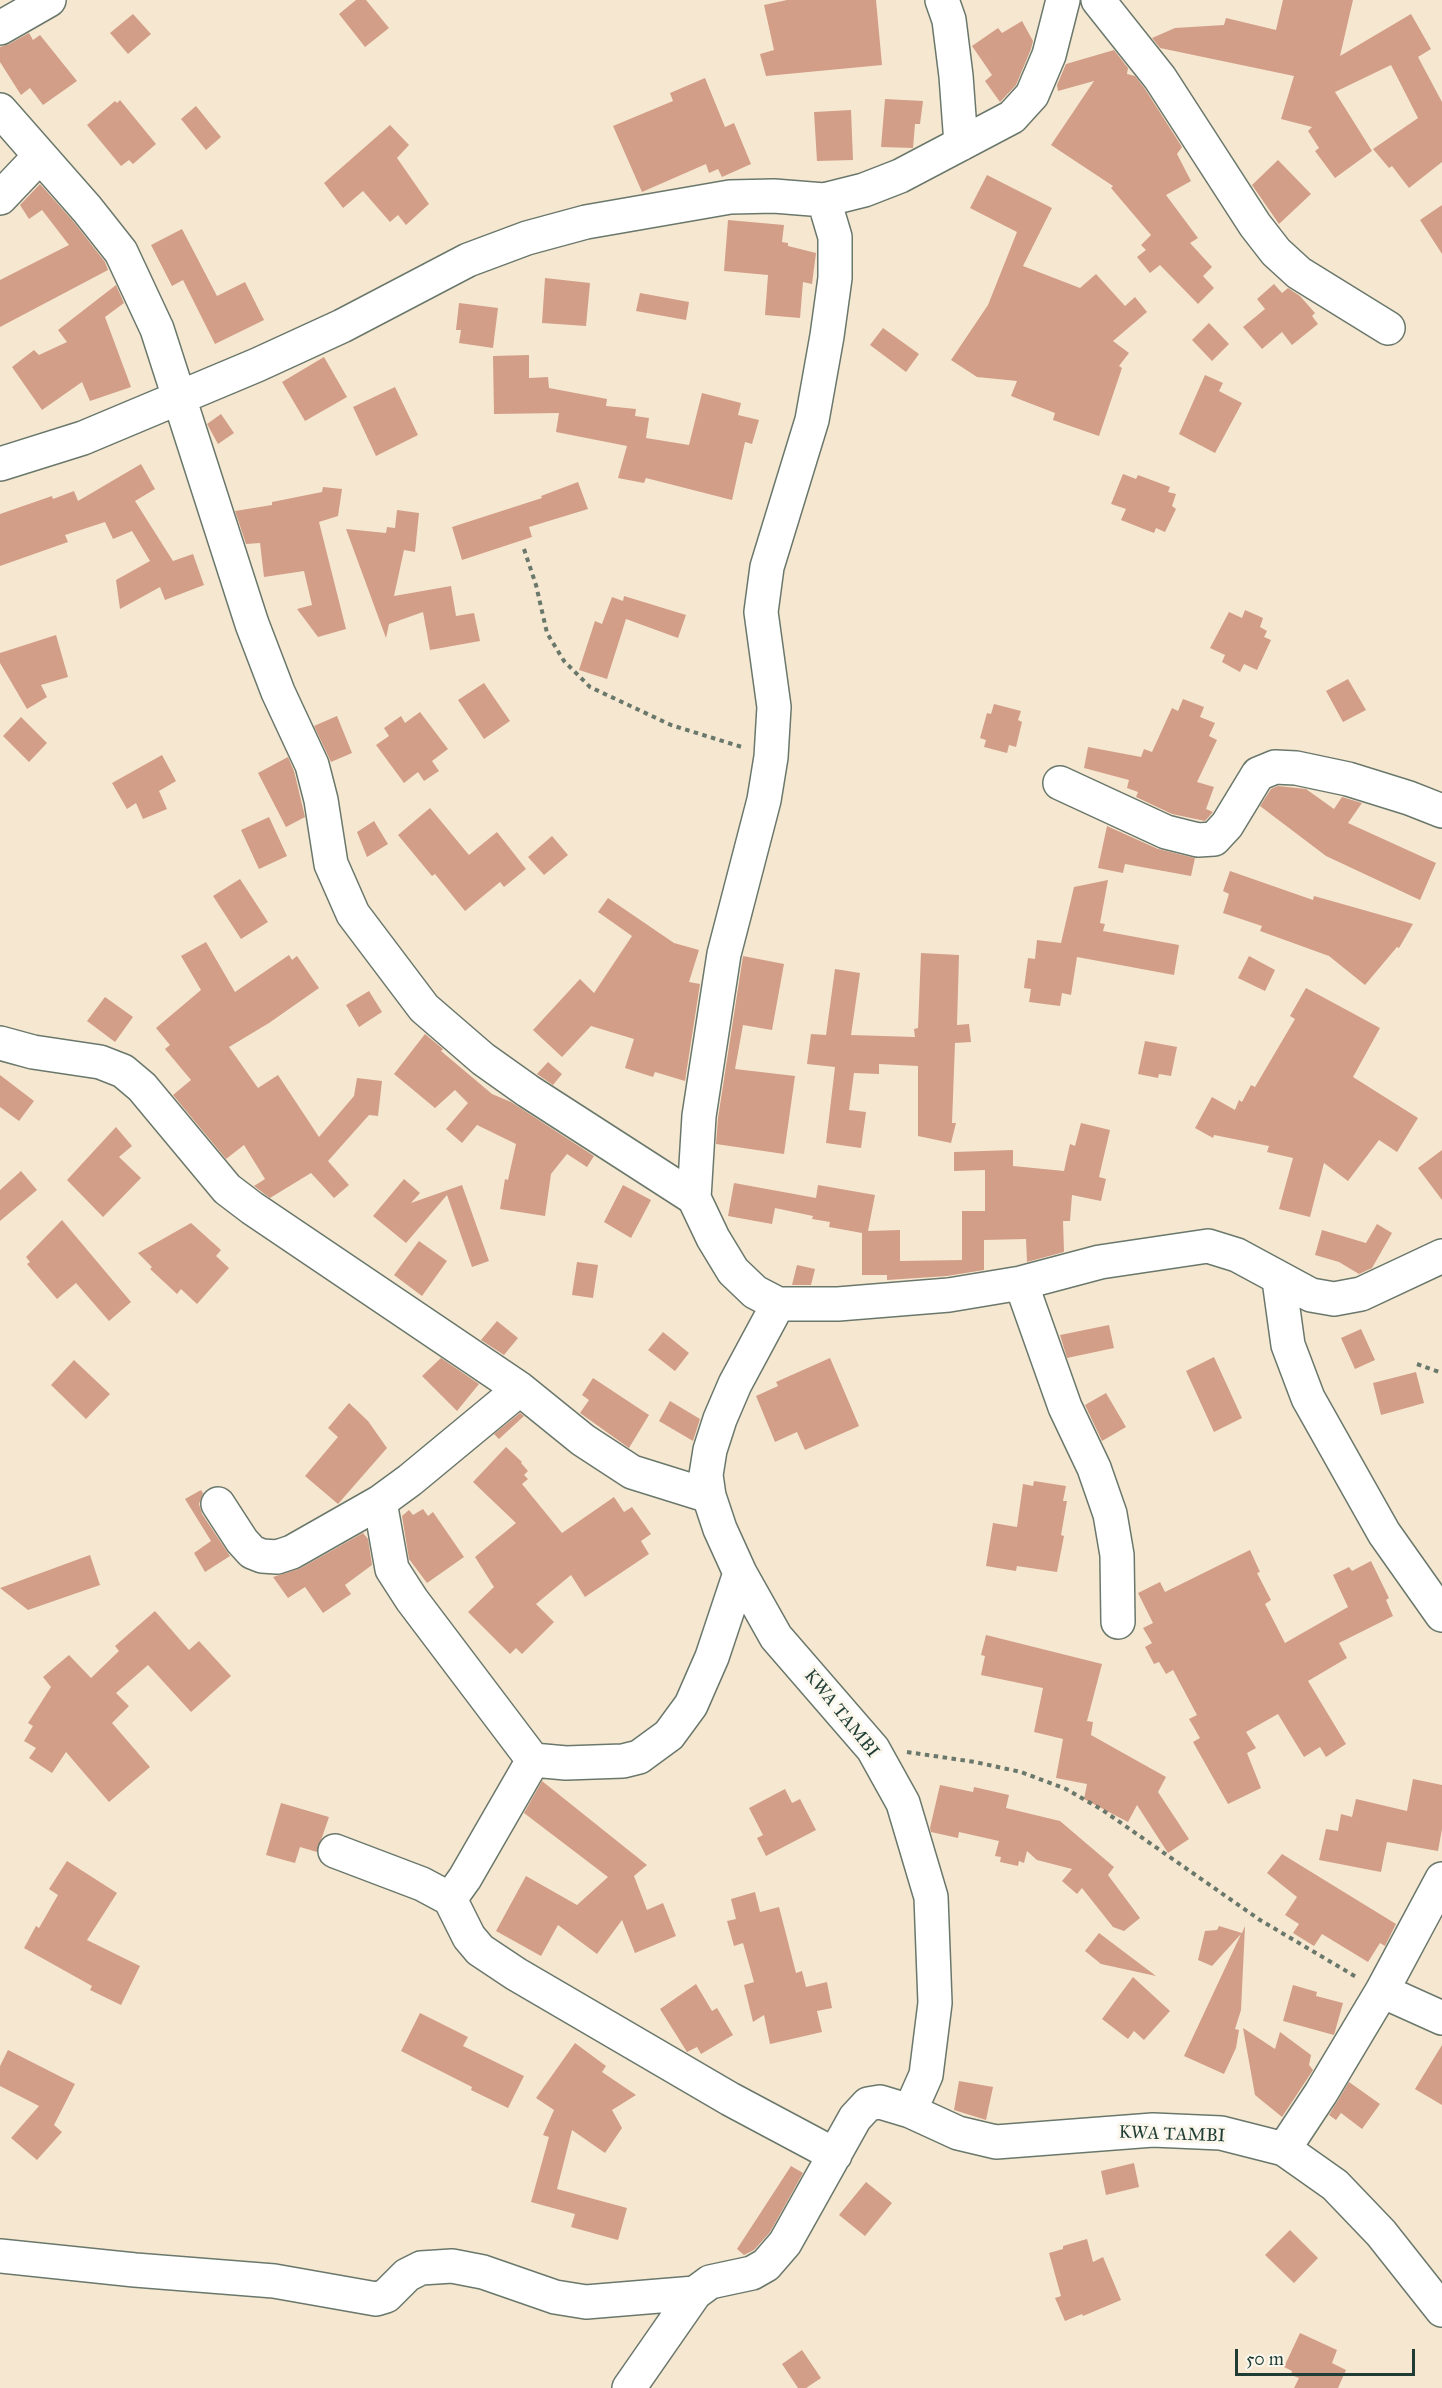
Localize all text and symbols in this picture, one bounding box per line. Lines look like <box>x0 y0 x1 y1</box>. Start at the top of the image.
street label: KWA TAMBI <box>799 1666 883 1762</box>
street label: KWA TAMBI <box>1118 2122 1226 2148</box>
scale bar <box>1238 2337 1418 2375</box>
text: 50 m <box>1246 2348 1284 2370</box>

